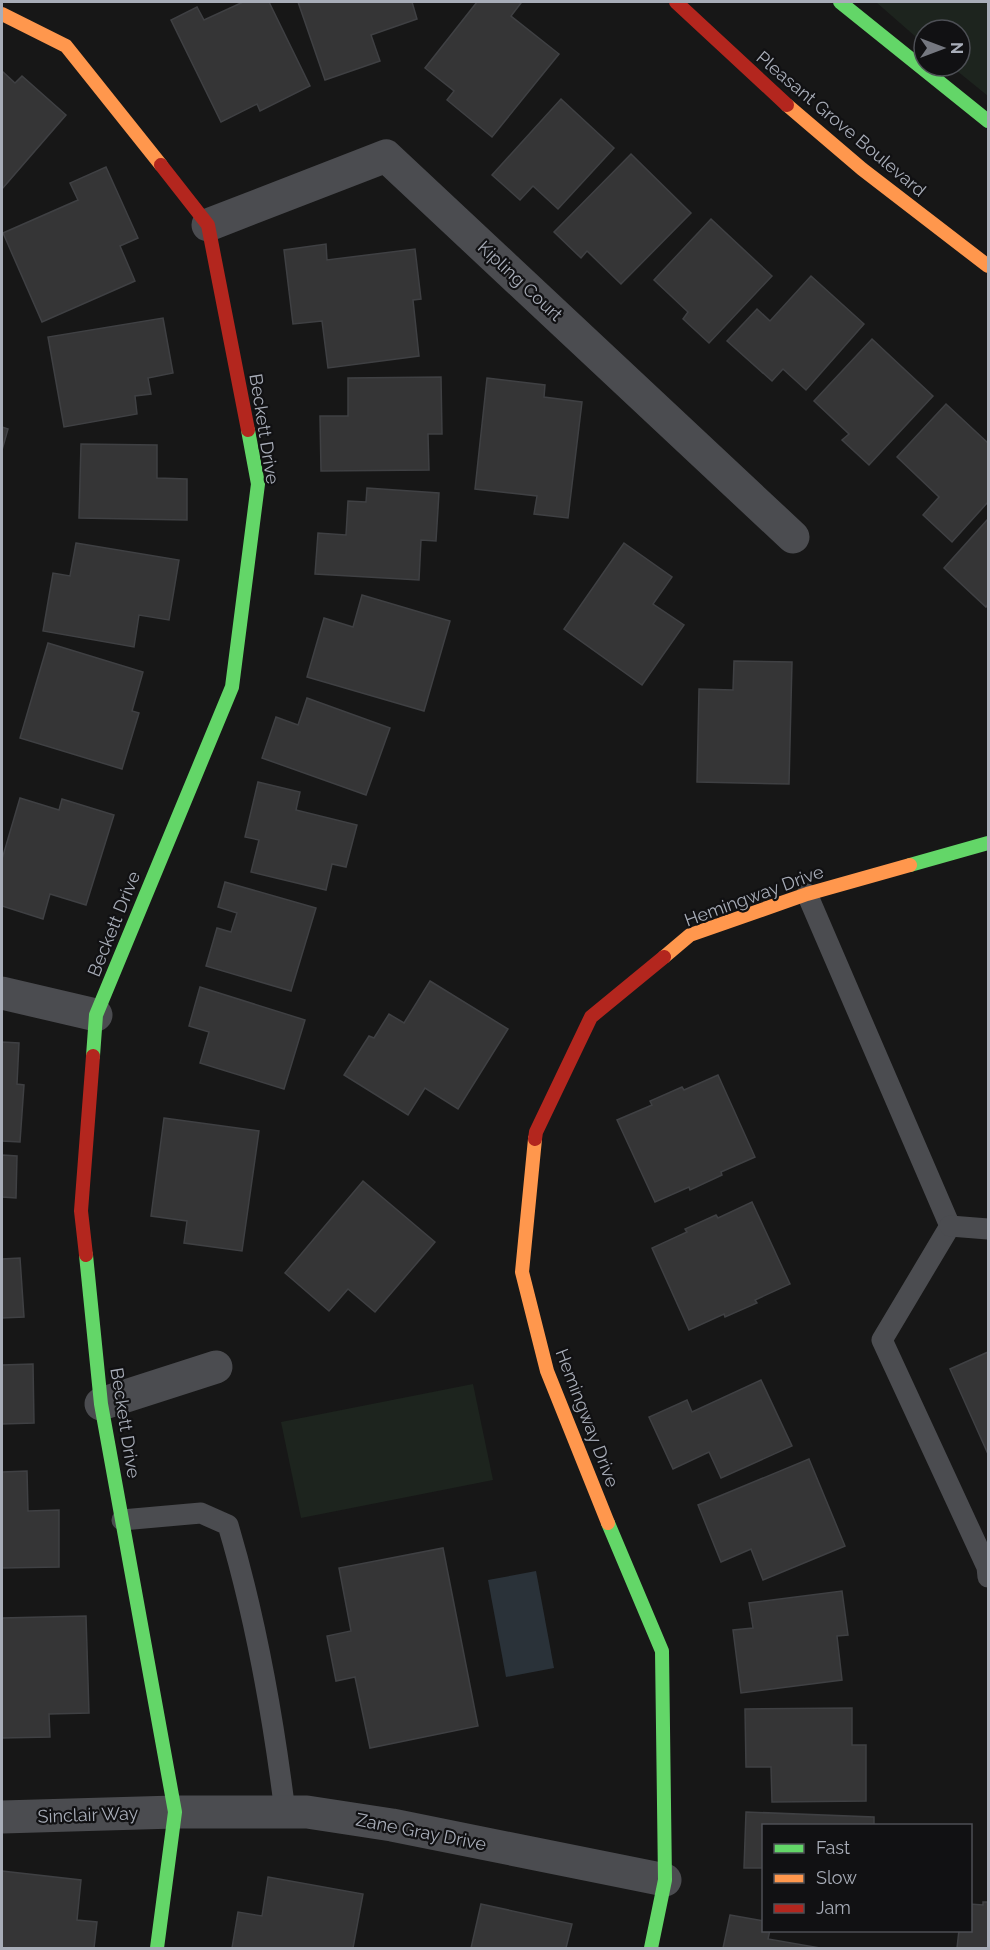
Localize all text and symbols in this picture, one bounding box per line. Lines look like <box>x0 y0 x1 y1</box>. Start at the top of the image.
north arrow <box>912 18 972 78</box>
text: N <box>947 42 966 54</box>
street label: Pleasant Grove Boulevard <box>752 47 930 201</box>
street label: Kipling Court <box>474 236 567 325</box>
street label: Beckett Drive <box>245 372 284 486</box>
street label: Hemingway Drive <box>681 860 827 930</box>
street label: Beckett Drive <box>83 868 144 979</box>
street label: Hemingway Drive <box>551 1346 624 1490</box>
street label: Beckett Drive <box>106 1366 145 1480</box>
street label: Sinclair Way <box>37 1802 139 1827</box>
street label: Zane Gray Drive <box>354 1809 488 1855</box>
legend <box>762 1824 972 1932</box>
text: Fast <box>816 1837 850 1858</box>
text: Slow <box>816 1867 857 1888</box>
text: Jam <box>816 1897 851 1918</box>

